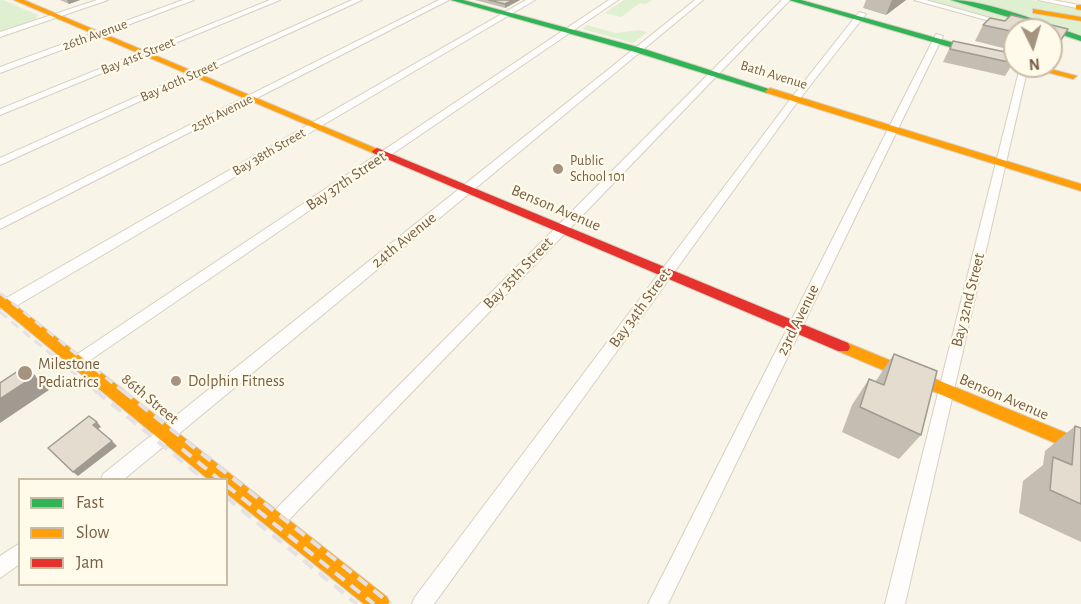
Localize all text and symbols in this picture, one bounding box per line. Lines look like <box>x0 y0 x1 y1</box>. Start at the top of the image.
street label: 26th Avenue <box>60 16 130 54</box>
north arrow <box>1003 18 1063 78</box>
street label: Bay 41st Street <box>98 33 178 79</box>
text: N <box>1028 55 1041 72</box>
street label: Bay 40th Street <box>138 56 220 106</box>
street label: Bath Avenue <box>739 57 809 93</box>
street label: 25th Avenue <box>188 90 256 136</box>
street label: Bay 38th Street <box>230 124 308 180</box>
street label: Bay 37th Street <box>302 147 390 215</box>
place label: Public School 101 <box>570 153 626 186</box>
marker: Public School 101 <box>551 162 565 176</box>
street label: Benson Avenue <box>508 181 604 235</box>
street label: 24th Avenue <box>368 208 440 272</box>
street label: Bay 35th Street <box>479 233 557 313</box>
street label: Bay 32nd Street <box>947 251 989 349</box>
street label: Bay 34th Street <box>605 265 675 351</box>
street label: 23rd Avenue <box>773 281 823 359</box>
place label: Milestone Pediatrics <box>38 354 100 392</box>
marker: Milestone Pediatrics <box>16 364 34 382</box>
street label: 86th Street <box>117 370 183 428</box>
street label: Benson Avenue <box>956 370 1052 424</box>
place label: Dolphin Fitness <box>188 371 285 391</box>
marker: Dolphin Fitness <box>169 374 183 388</box>
legend <box>18 478 228 586</box>
text: Fast <box>76 494 104 512</box>
text: Slow <box>76 524 109 542</box>
text: Jam <box>76 554 104 572</box>

